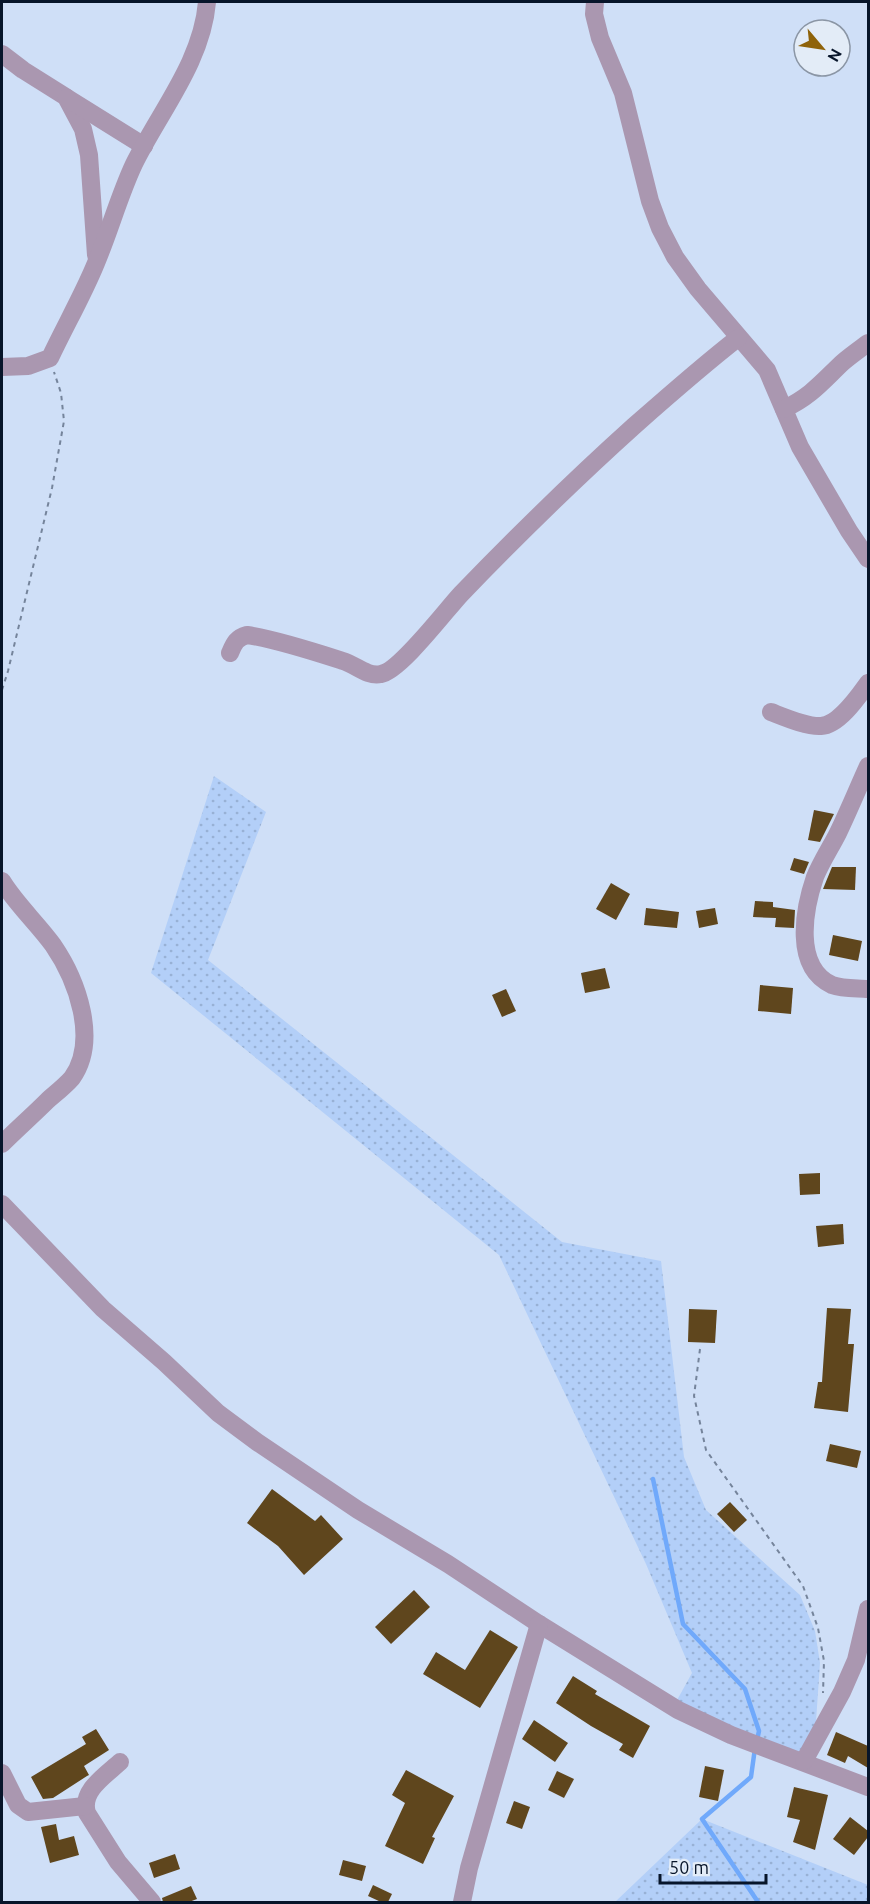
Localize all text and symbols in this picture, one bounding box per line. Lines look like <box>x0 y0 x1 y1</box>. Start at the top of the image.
north arrow <box>792 18 852 78</box>
text: N <box>824 46 846 65</box>
scale bar <box>660 1847 766 1885</box>
text: 50 m <box>669 1857 709 1877</box>

